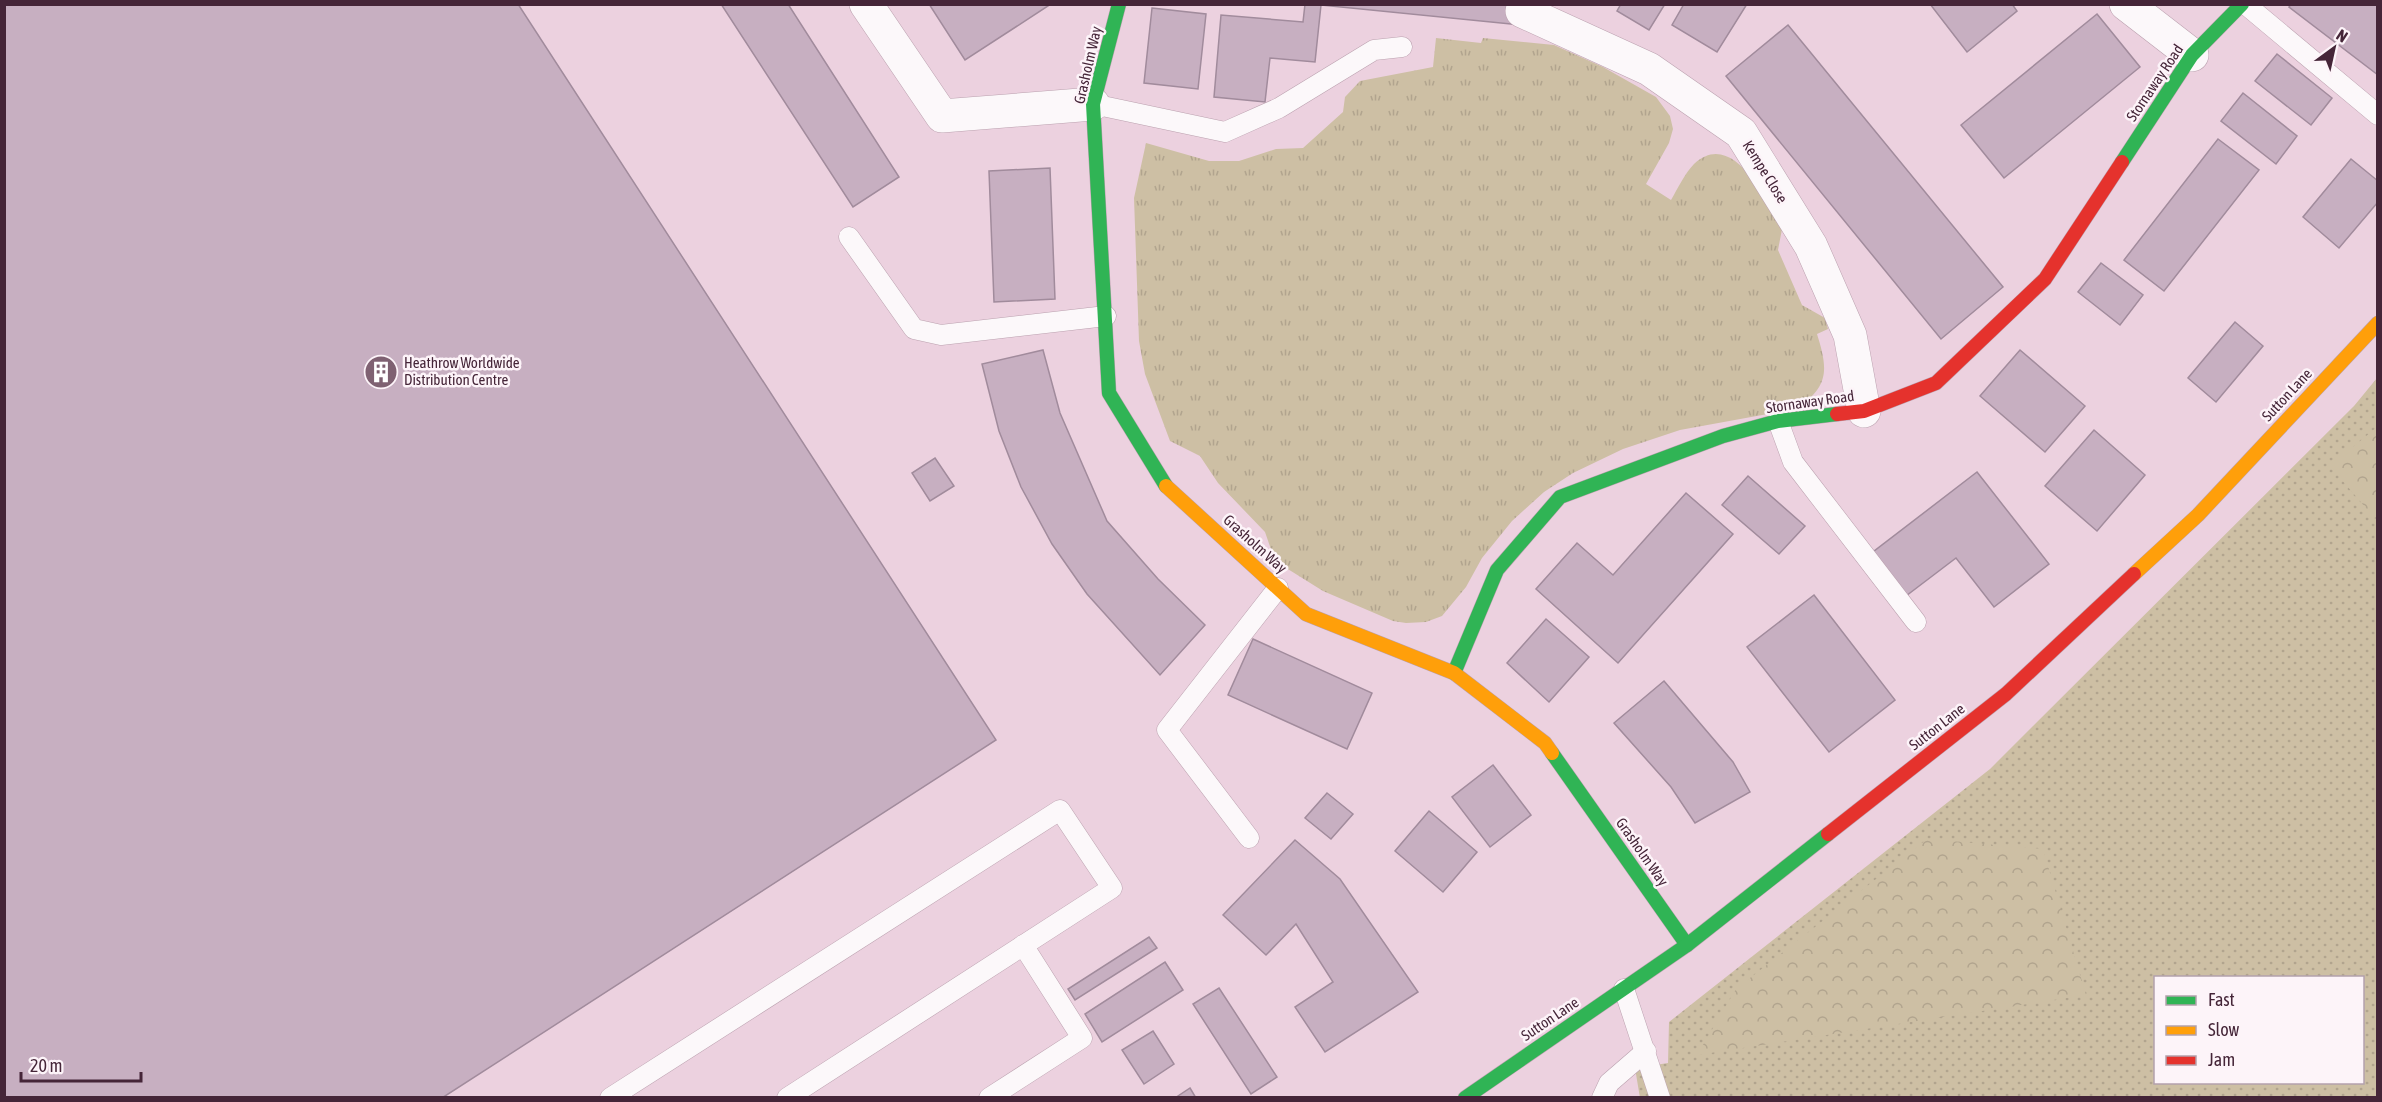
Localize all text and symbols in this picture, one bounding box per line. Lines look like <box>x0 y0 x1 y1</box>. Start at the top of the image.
north arrow <box>2304 18 2364 78</box>
street label: Grasholm Way <box>1070 24 1105 105</box>
text: N <box>2333 25 2351 46</box>
street label: Stornaway Road <box>2123 41 2186 124</box>
street label: Kempe Close <box>1740 137 1791 206</box>
building icon: Heathrow Worldwide Distribution Centre <box>363 354 399 390</box>
place label: Heathrow Worldwide Distribution Centre <box>404 354 520 388</box>
street label: Sutton Lane <box>2258 365 2315 424</box>
street label: Stornaway Road <box>1765 387 1855 416</box>
street label: Grasholm Way <box>1220 511 1290 576</box>
street label: Sutton Lane <box>1906 700 1968 753</box>
street label: Grasholm Way <box>1613 814 1672 889</box>
legend <box>2154 976 2364 1084</box>
text: Fast <box>2208 989 2235 1010</box>
street label: Sutton Lane <box>1518 993 1582 1044</box>
text: Slow <box>2208 1019 2239 1040</box>
scale bar <box>21 1045 141 1083</box>
text: Jam <box>2208 1049 2235 1070</box>
text: 20 m <box>30 1055 62 1076</box>

